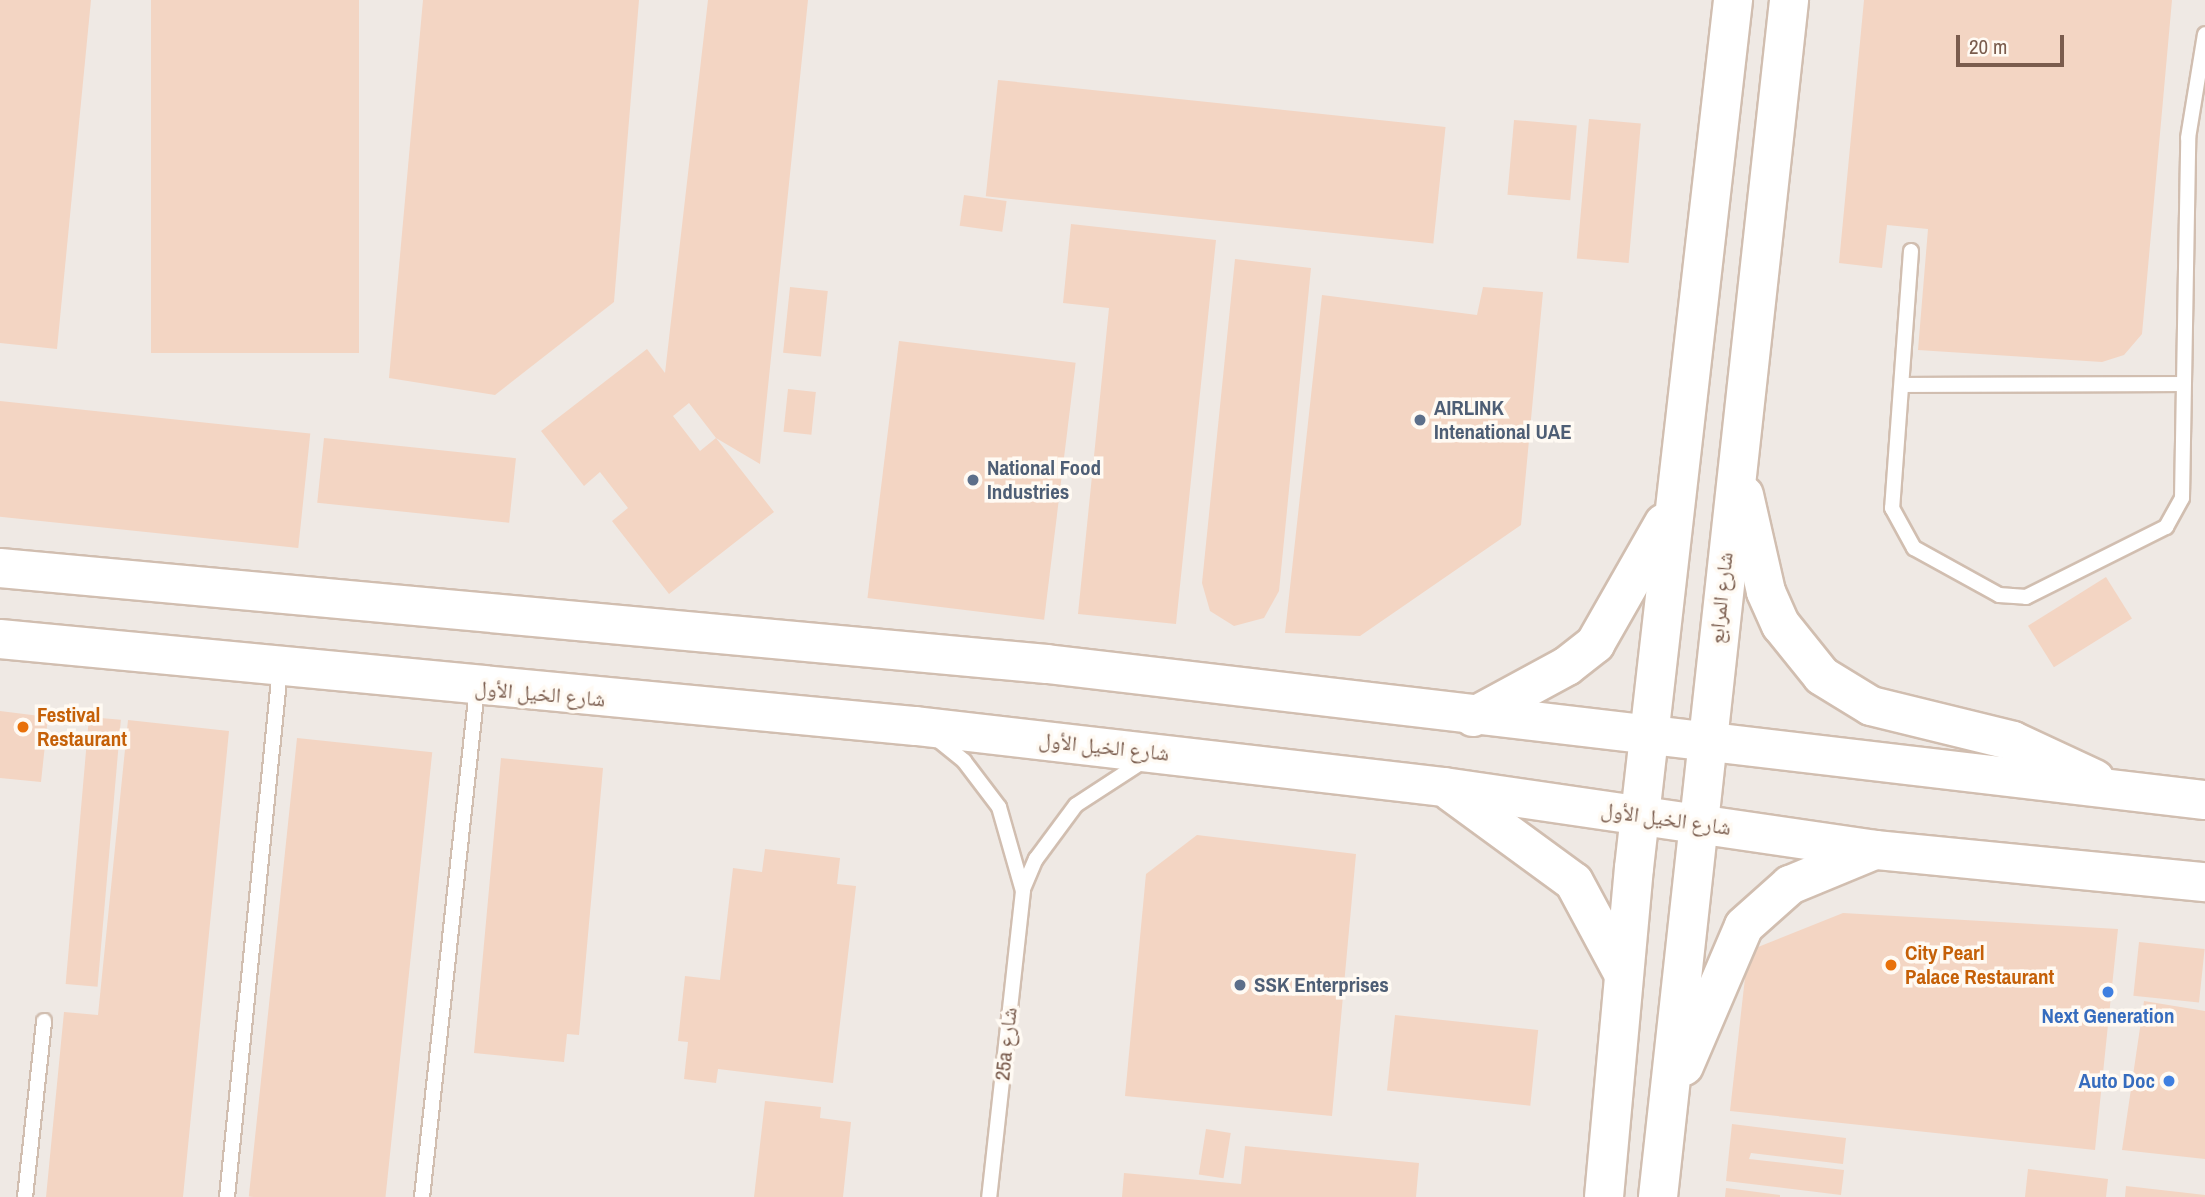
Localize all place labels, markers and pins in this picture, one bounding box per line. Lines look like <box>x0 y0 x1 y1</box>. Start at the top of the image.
place label: AIRLINK Intenational UAE <box>1434 395 1572 445</box>
marker: AIRLINK Intenational UAE <box>1412 412 1428 428</box>
place label: National Food Industries <box>987 455 1101 505</box>
marker: National Food Industries <box>965 472 981 488</box>
place label: Festival Restaurant <box>37 702 127 752</box>
marker: Festival Restaurant <box>15 719 31 735</box>
place label: City Pearl Palace Restaurant <box>1905 940 2054 990</box>
marker: City Pearl Palace Restaurant <box>1883 957 1899 973</box>
place label: SSK Enterprises <box>1254 972 1389 998</box>
marker: SSK Enterprises <box>1232 977 1248 993</box>
marker: Next Generation <box>2100 984 2116 1000</box>
place label: Next Generation <box>2041 1003 2175 1029</box>
place label: Auto Doc <box>2078 1068 2155 1094</box>
marker: Auto Doc <box>2161 1073 2177 1089</box>

